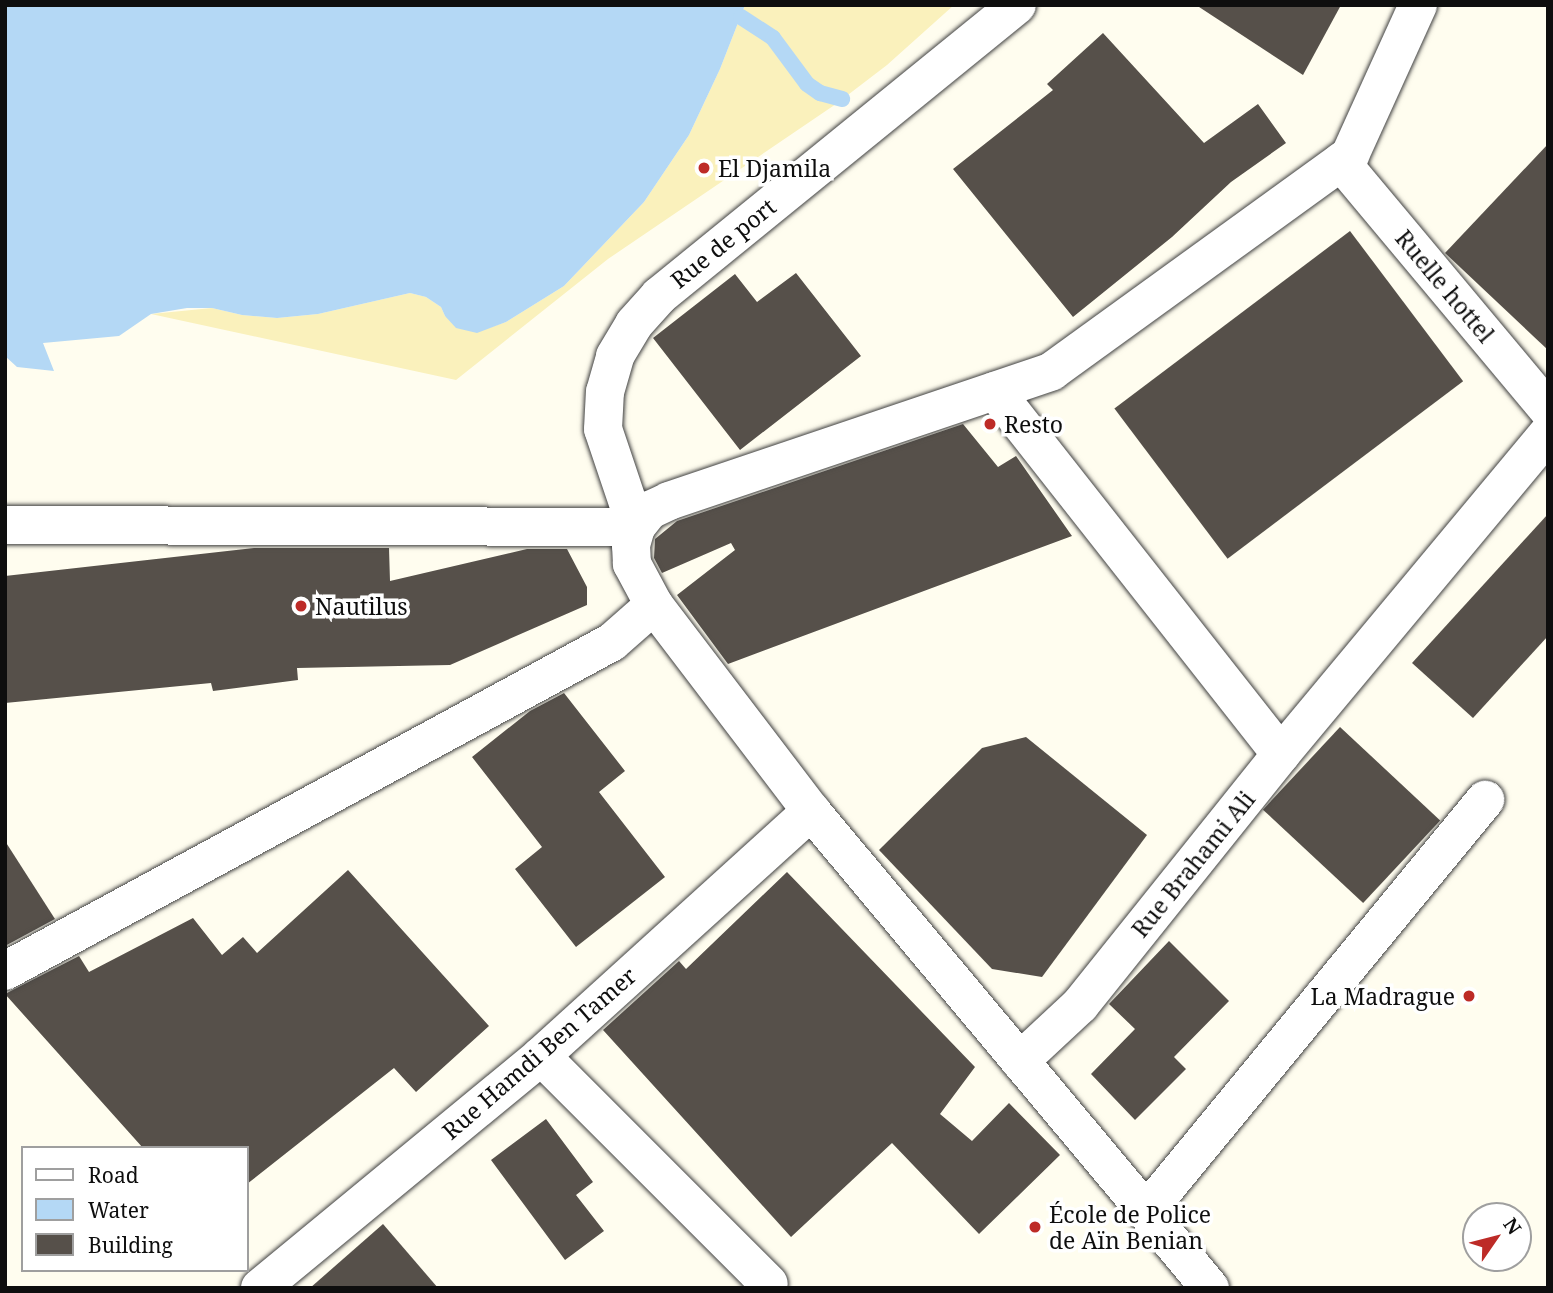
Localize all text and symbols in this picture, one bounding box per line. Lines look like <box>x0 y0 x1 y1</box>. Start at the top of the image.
place label: El Djamila <box>718 154 831 182</box>
marker: El Djamila <box>696 160 712 176</box>
street label: Rue de port <box>665 192 781 294</box>
street label: Ruelle hottel <box>1390 224 1500 348</box>
place label: Resto <box>1004 410 1063 438</box>
marker: Resto <box>982 416 998 432</box>
place label: Nautilus <box>315 592 408 620</box>
marker: Nautilus <box>293 598 309 614</box>
street label: Rue Brahami Ali <box>1126 785 1260 943</box>
street label: Rue Hamdi Ben Tamer <box>436 961 642 1145</box>
place label: La Madrague <box>1310 982 1455 1010</box>
marker: La Madrague <box>1461 988 1477 1004</box>
legend <box>21 1146 248 1272</box>
text: Road <box>88 1161 139 1189</box>
text: Water <box>88 1196 149 1224</box>
place label: École de Police de Aïn Benian <box>1049 1200 1211 1254</box>
north arrow <box>1462 1202 1532 1272</box>
text: N <box>1498 1213 1528 1240</box>
marker: École de Police de Aïn Benian <box>1027 1219 1043 1235</box>
text: Building <box>88 1231 173 1259</box>

